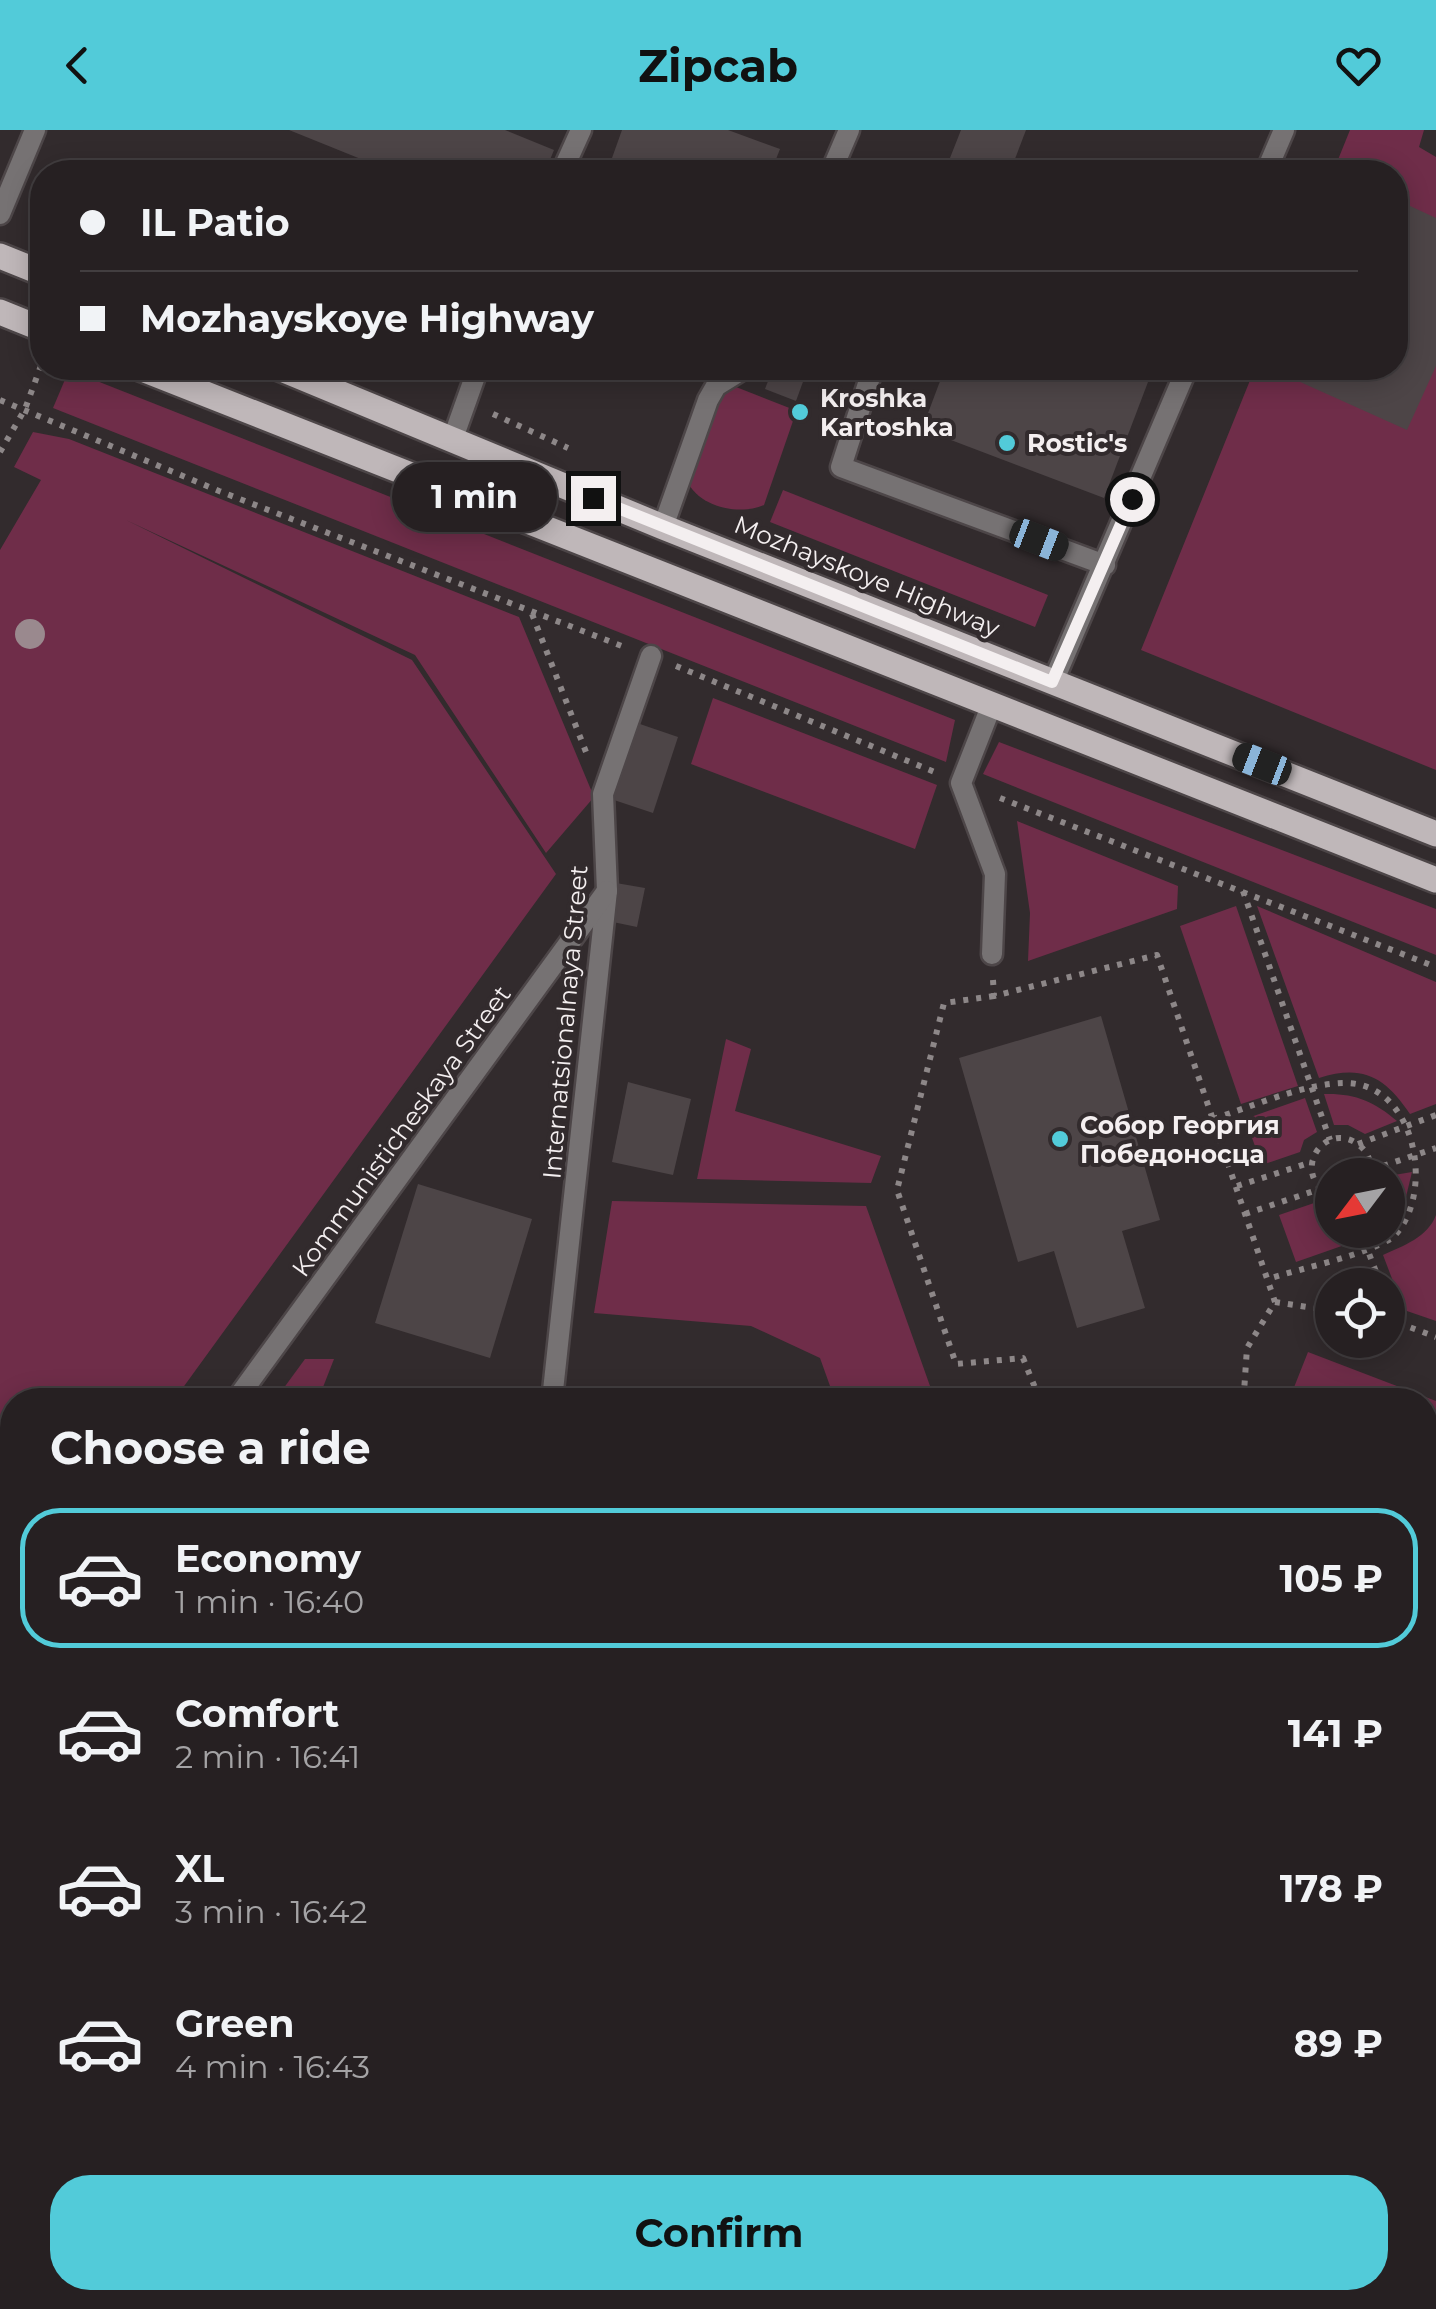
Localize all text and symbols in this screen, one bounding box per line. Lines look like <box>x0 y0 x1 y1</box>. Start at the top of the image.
icon: back <box>50 38 105 93</box>
text: Zipcab <box>638 38 798 93</box>
icon: heart <box>1331 38 1386 93</box>
text: IL Patio <box>140 199 290 246</box>
text: Mozhayskoye Highway <box>140 295 594 342</box>
place label: Kroshka Kartoshka <box>820 383 954 442</box>
marker: Kroshka Kartoshka <box>789 401 811 423</box>
place label: Rostic's <box>1027 428 1127 458</box>
marker: Rostic's <box>996 432 1018 454</box>
callout: 1 min <box>393 463 558 533</box>
route end <box>571 476 616 521</box>
text: 1 min <box>431 477 518 516</box>
route start <box>1110 477 1155 522</box>
street label: Mozhayskoye Highway <box>730 509 1004 643</box>
car <box>1006 515 1072 565</box>
car <box>1229 739 1295 789</box>
street label: Internatsionalnaya Street <box>536 864 594 1180</box>
street label: Kommunisticheskaya Street <box>285 980 517 1282</box>
place label: Собор Георгия Победоносца <box>1080 1110 1280 1169</box>
marker: Собор Георгия Победоносца <box>1049 1128 1071 1150</box>
north arrow <box>1315 1158 1405 1248</box>
map controls <box>1315 1158 1405 1358</box>
button: locate <box>1315 1268 1405 1358</box>
text: Choose a ride <box>50 1420 371 1475</box>
icon: car <box>55 1533 145 1623</box>
text: Economy <box>175 1535 361 1582</box>
text: 105 ₽ <box>1279 1555 1383 1602</box>
text: 1 min · 16:40 <box>175 1582 364 1621</box>
icon: car <box>55 1688 145 1778</box>
text: Comfort <box>175 1690 339 1737</box>
text: 141 ₽ <box>1288 1710 1383 1757</box>
text: 2 min · 16:41 <box>175 1737 360 1776</box>
icon: car <box>55 1843 145 1933</box>
text: XL <box>175 1845 224 1892</box>
text: 178 ₽ <box>1280 1865 1383 1912</box>
text: 3 min · 16:42 <box>175 1892 368 1931</box>
icon: car <box>55 1998 145 2088</box>
text: Green <box>175 2000 295 2047</box>
text: 89 ₽ <box>1293 2020 1383 2067</box>
text: 4 min · 16:43 <box>175 2047 370 2086</box>
button: Confirm <box>50 2175 1388 2290</box>

